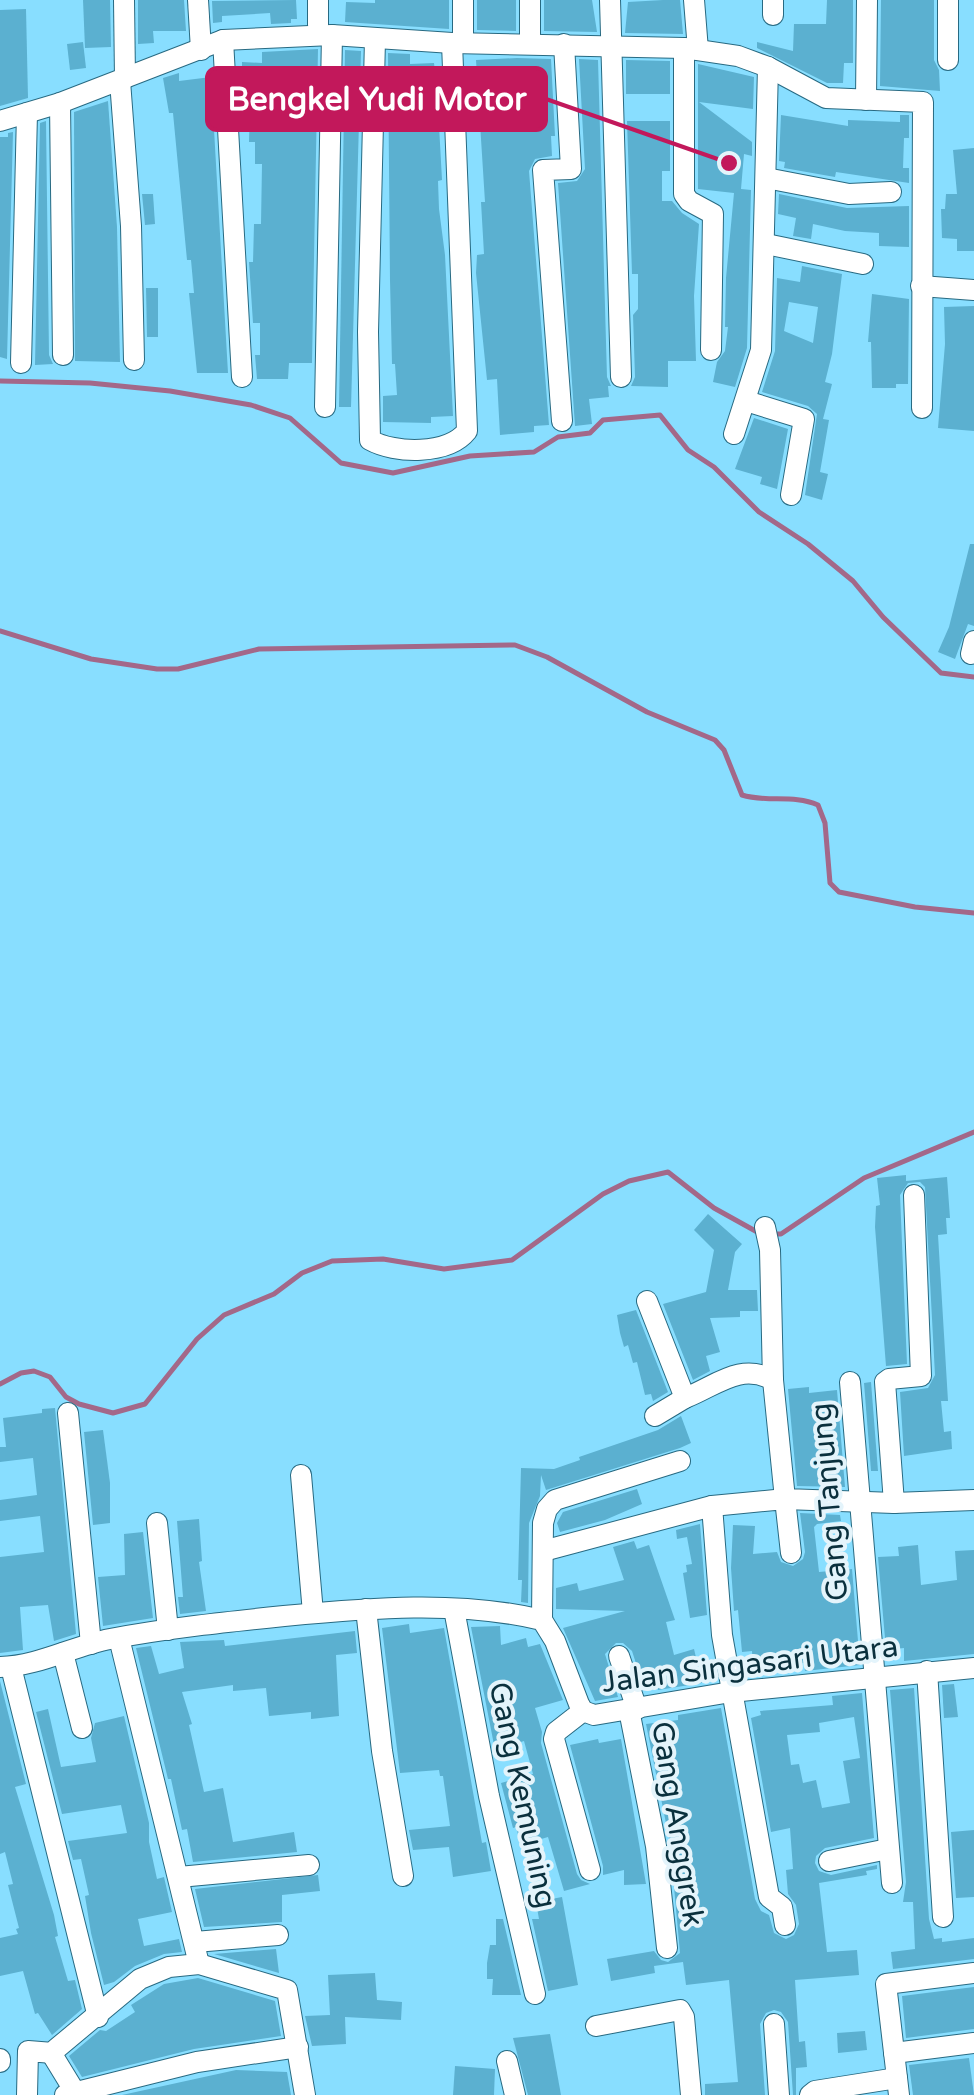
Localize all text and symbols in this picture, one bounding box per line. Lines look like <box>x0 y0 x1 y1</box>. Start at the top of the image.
callout: Bengkel Yudi Motor <box>207 68 546 130</box>
text: Bengkel Yudi Motor <box>227 81 527 119</box>
street label: Gang Tanjung <box>802 1401 857 1603</box>
street label: Jalan Singasari Utara <box>600 1628 900 1701</box>
street label: Gang Kemuning <box>480 1679 565 1912</box>
street label: Gang Anggrek <box>643 1719 712 1929</box>

